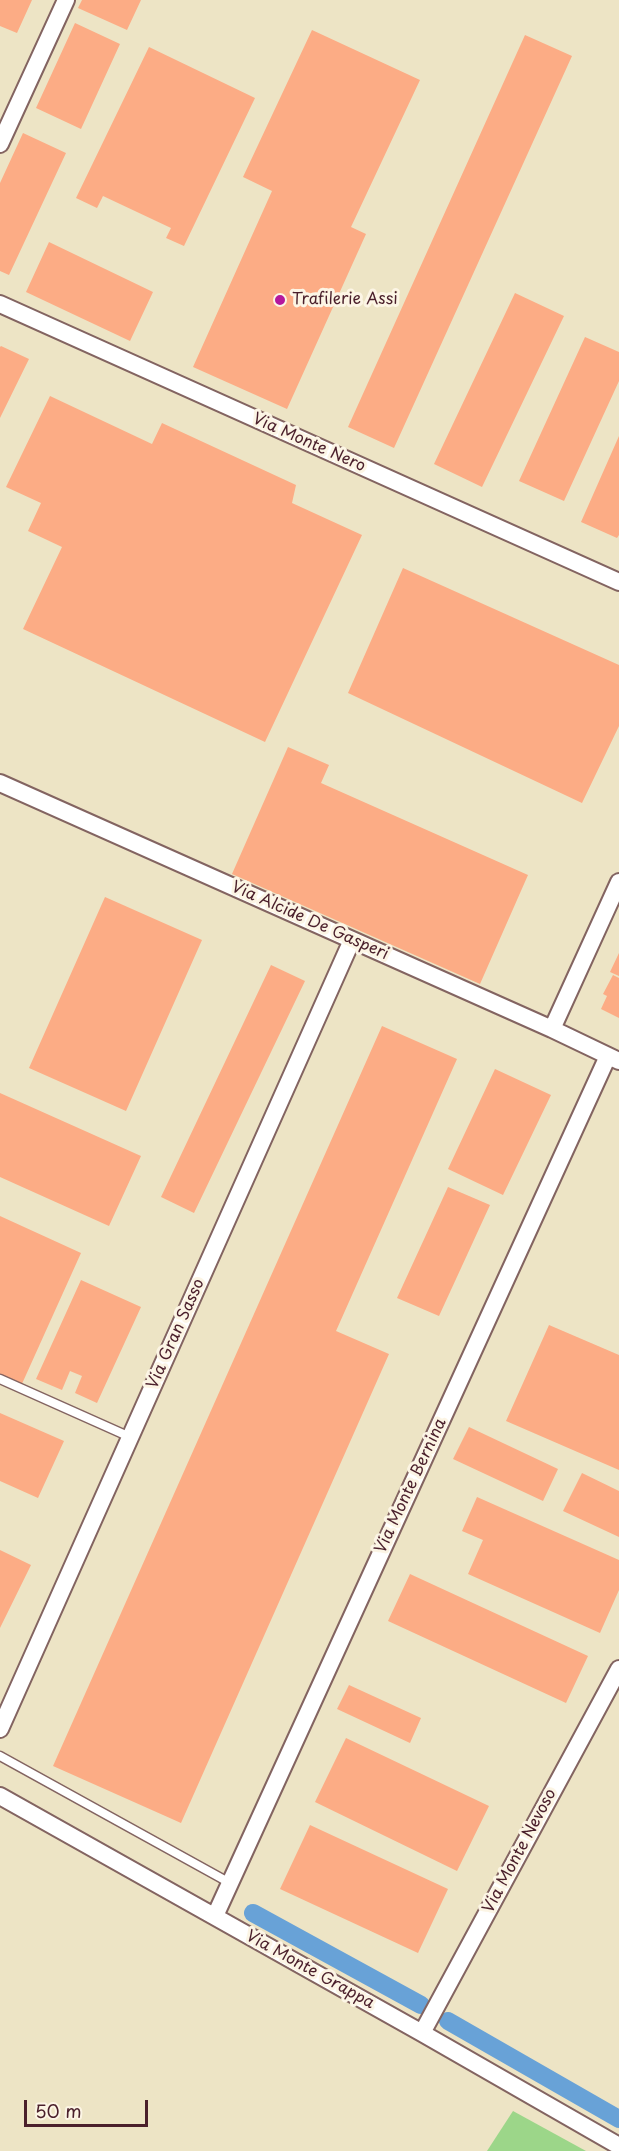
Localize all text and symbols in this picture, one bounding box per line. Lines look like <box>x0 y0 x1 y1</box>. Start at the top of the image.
place label: Trafilerie Assi <box>292 290 398 310</box>
marker: Trafilerie Assi <box>273 293 287 307</box>
street label: Via Monte Nero <box>250 410 368 476</box>
street label: Via Alcide De Gasperi <box>228 878 392 964</box>
street label: Via Gran Sasso <box>143 1276 209 1392</box>
street label: Via Monte Bernina <box>371 1416 451 1556</box>
street label: Via Monte Nevoso <box>479 1786 561 1916</box>
street label: Via Monte Grappa <box>242 1927 378 2013</box>
scale bar <box>27 2088 152 2126</box>
text: 50 m <box>35 2097 82 2124</box>

